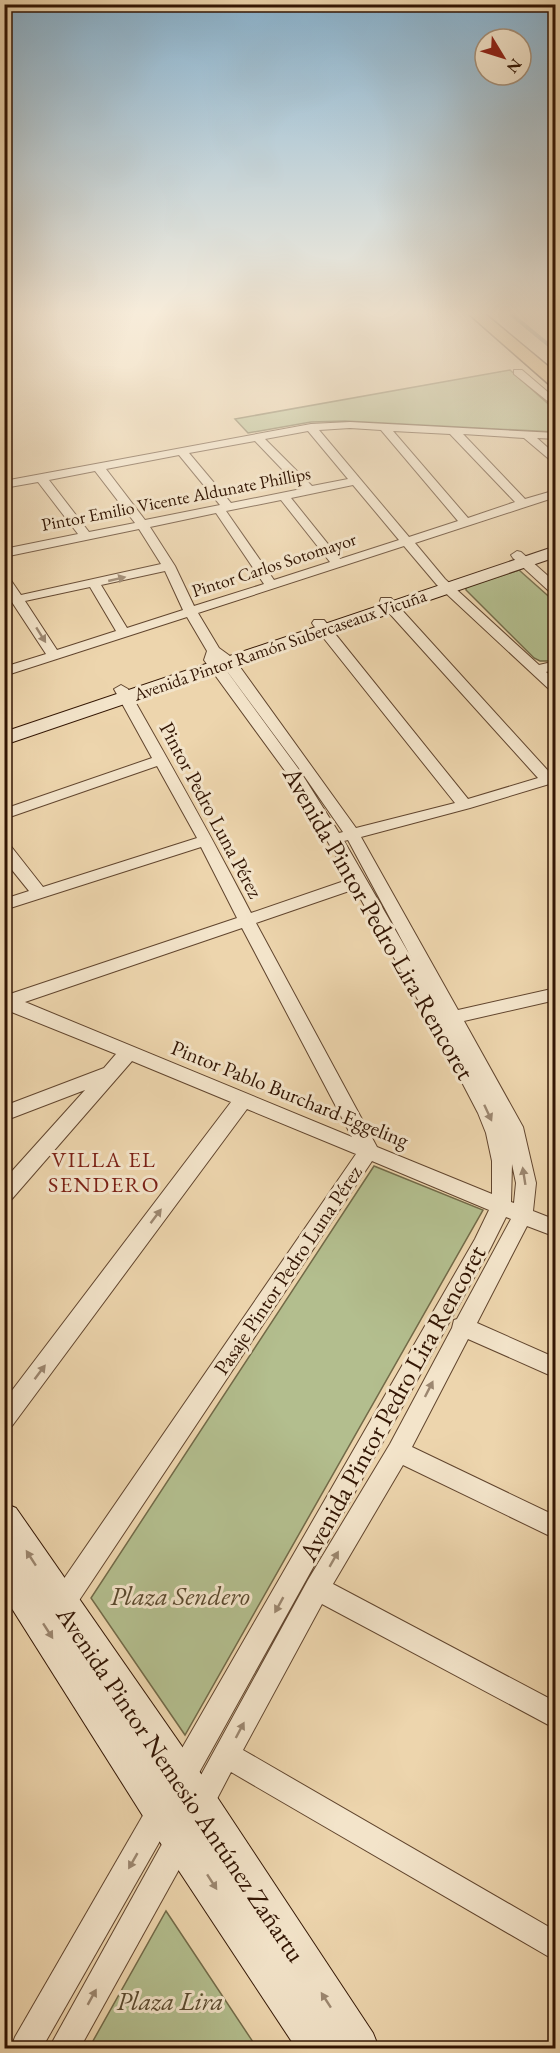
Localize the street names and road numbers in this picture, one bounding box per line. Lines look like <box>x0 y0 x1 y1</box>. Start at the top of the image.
street label: Pintor Emilio Vicente Aldunate Phillips <box>39 461 313 536</box>
street label: Pintor Carlos Sotomayor <box>189 527 359 602</box>
street label: Avenida Pintor Ramón Subercaseaux Vicuña <box>129 583 430 706</box>
street label: Pintor Pedro Luna Pérez <box>154 717 269 903</box>
street label: Avenida Pintor Pedro Lira Rencoret <box>275 759 483 1086</box>
street label: Pintor Pablo Burchard Eggeling <box>167 1033 414 1154</box>
street label: Pasaje Pintor Pedro Luna Pérez <box>207 1160 368 1380</box>
street label: Avenida Pintor Pedro Lira Rencoret <box>290 1239 493 1568</box>
street label: Avenida Pintor Nemesio Antúnez Zañartu <box>48 1599 313 1969</box>

